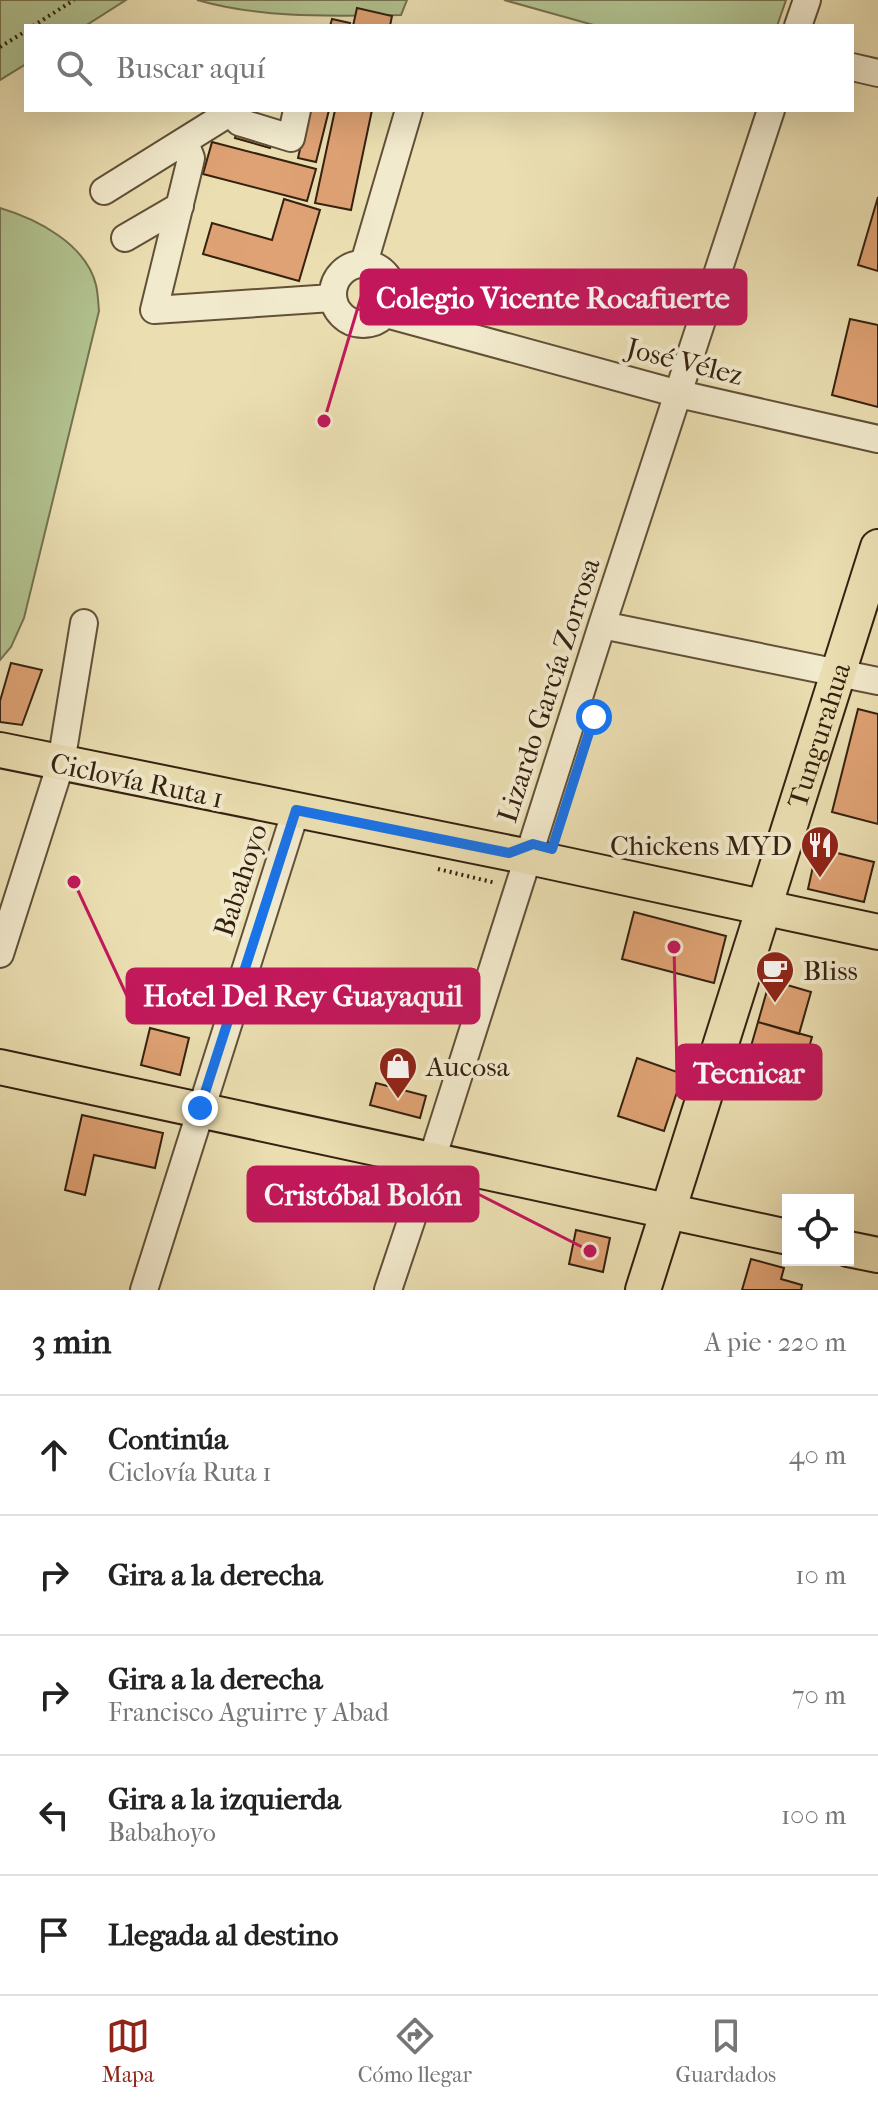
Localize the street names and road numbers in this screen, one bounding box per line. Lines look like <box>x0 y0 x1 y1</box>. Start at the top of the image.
street label: José Vélez <box>621 331 746 392</box>
street label: Lizardo García Zorrosa <box>490 553 607 826</box>
street label: Tungurahua <box>781 657 858 812</box>
street label: Ciclovía Ruta 1 <box>47 746 226 815</box>
street label: Babahoyo <box>207 820 274 941</box>

